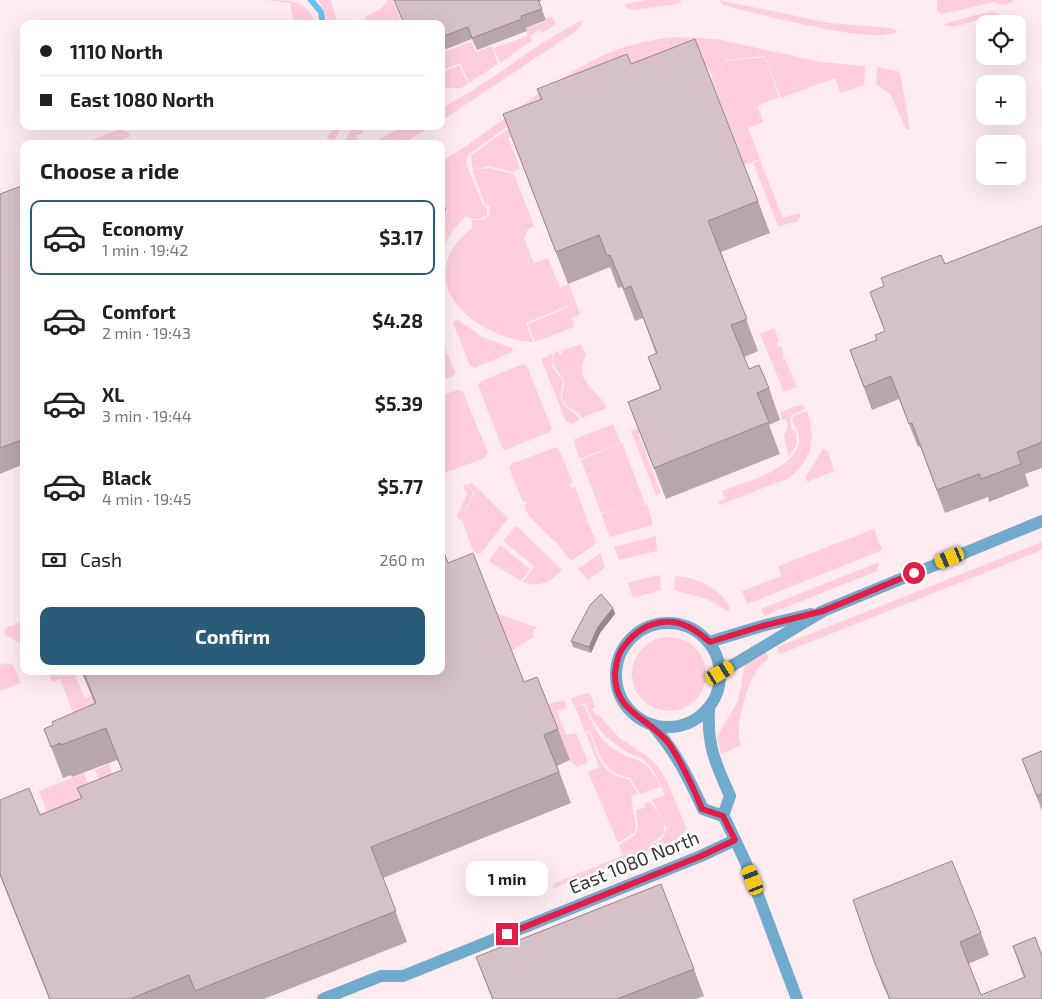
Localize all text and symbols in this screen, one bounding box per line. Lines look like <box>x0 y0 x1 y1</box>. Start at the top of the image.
map controls <box>976 15 1026 185</box>
button: locate <box>976 15 1026 65</box>
text: 1110 North <box>70 40 163 63</box>
button: + <box>976 75 1026 125</box>
text: East 1080 North <box>70 88 214 111</box>
button: − <box>976 135 1026 185</box>
text: Choose a ride <box>40 157 179 183</box>
icon: car <box>42 215 87 260</box>
text: Economy <box>102 217 184 240</box>
text: $3.17 <box>379 226 423 249</box>
text: 1 min · 19:42 <box>102 240 188 259</box>
icon: car <box>42 298 87 343</box>
text: Comfort <box>102 300 176 323</box>
text: $4.28 <box>372 309 423 332</box>
text: 2 min · 19:43 <box>102 323 191 342</box>
icon: car <box>42 381 87 426</box>
text: XL <box>102 383 124 406</box>
text: $5.39 <box>375 392 423 415</box>
text: 3 min · 19:44 <box>102 406 192 425</box>
icon: car <box>42 464 87 509</box>
text: Black <box>102 466 152 489</box>
text: $5.77 <box>377 475 423 498</box>
text: 4 min · 19:45 <box>102 489 191 508</box>
car <box>933 545 966 571</box>
icon: cash <box>40 546 68 574</box>
text: Cash <box>80 548 122 571</box>
text: 260 m <box>380 550 425 569</box>
route start <box>903 562 925 584</box>
button: Confirm <box>40 607 425 665</box>
car <box>703 659 736 687</box>
street label: East 1080 North <box>565 825 702 898</box>
callout: 1 min <box>466 862 548 896</box>
car <box>740 863 765 897</box>
text: 1 min <box>488 869 526 888</box>
route end <box>496 923 518 945</box>

